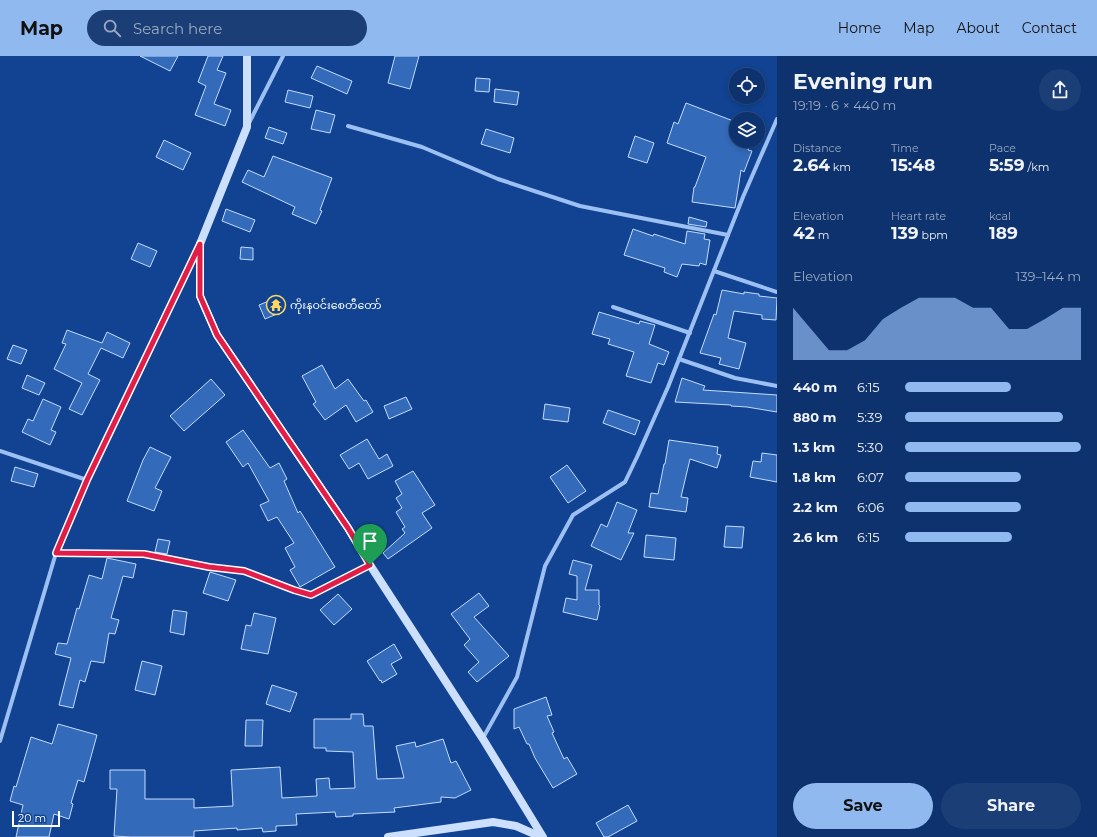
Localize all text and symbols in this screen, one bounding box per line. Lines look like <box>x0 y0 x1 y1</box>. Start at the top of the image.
search box <box>87 10 367 46</box>
text: Map <box>20 17 63 40</box>
icon: search <box>101 17 123 39</box>
text: Search here <box>133 19 222 38</box>
text: Home <box>838 19 881 37</box>
text: Map <box>903 19 934 37</box>
text: About <box>956 19 1000 37</box>
text: Contact <box>1022 19 1077 37</box>
map controls <box>729 68 765 148</box>
button: locate <box>729 68 765 104</box>
text: Evening run <box>793 68 933 95</box>
button: share <box>1039 69 1081 111</box>
text: 19:19 · 6 × 440 m <box>793 97 896 113</box>
button: layers <box>729 112 765 148</box>
text: Distance <box>793 141 841 155</box>
text: Time <box>891 141 919 155</box>
text: Pace <box>989 141 1016 155</box>
text: 2.64 <box>793 155 830 175</box>
text: 15:48 <box>891 155 935 175</box>
text: 5:59 <box>989 155 1025 175</box>
text: km <box>830 160 851 174</box>
text: /km <box>1025 160 1049 174</box>
text: Elevation <box>793 209 844 223</box>
text: Heart rate <box>891 209 946 223</box>
text: kcal <box>989 209 1011 223</box>
text: 42 <box>793 223 815 243</box>
text: 139 <box>891 223 919 243</box>
text: 189 <box>989 223 1018 243</box>
text: m <box>815 228 829 242</box>
text: bpm <box>919 228 948 242</box>
text: Elevation <box>793 268 853 284</box>
text: 139–144 m <box>1016 268 1081 284</box>
temple icon: ကိုးနဝင်းစေတီတော် <box>265 294 287 316</box>
place label: ကိုးနဝင်းစေတီတော် <box>290 298 382 314</box>
text: 440 m <box>793 379 837 395</box>
text: 6:15 <box>857 379 880 395</box>
text: 880 m <box>793 409 836 425</box>
text: 5:39 <box>857 409 882 425</box>
text: 1.3 km <box>793 439 835 455</box>
text: 5:30 <box>857 439 883 455</box>
text: 1.8 km <box>793 469 836 485</box>
text: 6:07 <box>857 469 884 485</box>
text: 2.2 km <box>793 499 838 515</box>
text: 6:06 <box>857 499 884 515</box>
pin <box>353 524 387 565</box>
text: 2.6 km <box>793 529 838 545</box>
text: 6:15 <box>857 529 880 545</box>
icon: arrive <box>359 530 381 552</box>
button: Save <box>793 783 933 829</box>
button: Share <box>941 783 1081 829</box>
scale bar <box>12 809 60 828</box>
text: 20 m <box>18 811 46 825</box>

